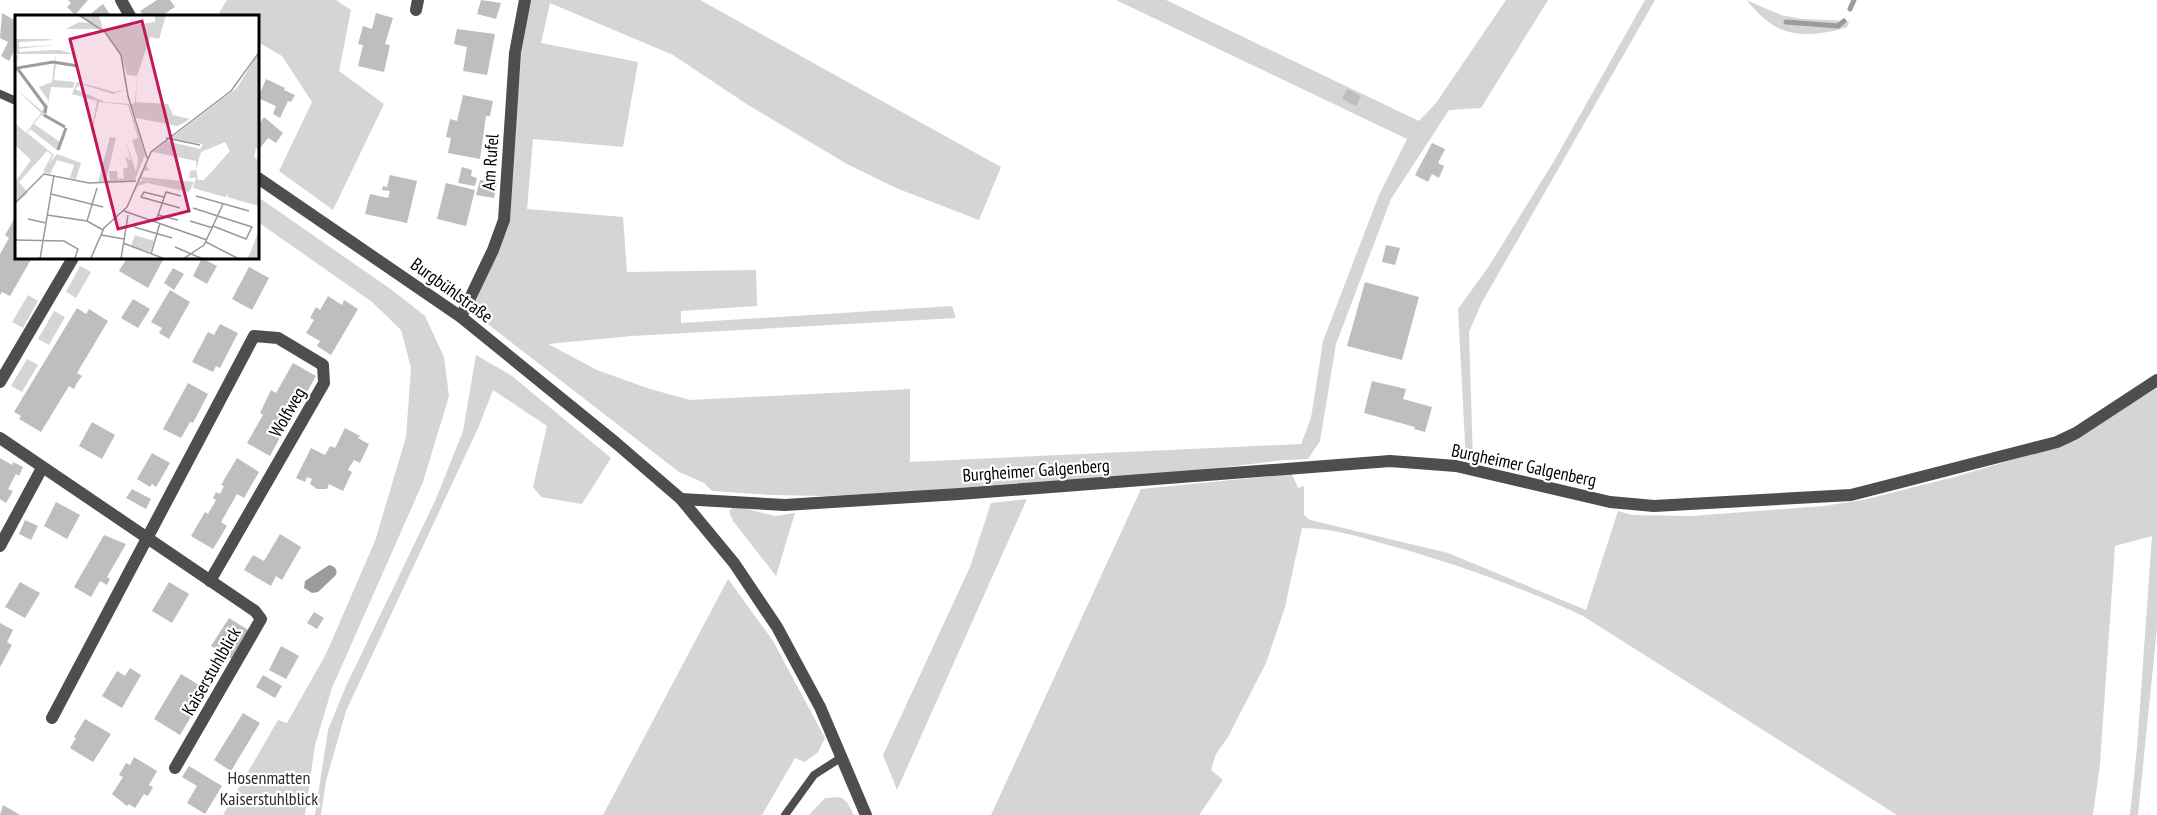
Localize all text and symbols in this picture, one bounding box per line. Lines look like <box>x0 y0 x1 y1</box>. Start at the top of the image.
inset map <box>15 15 260 260</box>
street label: Am Rufel <box>477 132 504 191</box>
street label: Burgbühlstraße <box>406 252 498 328</box>
street label: Wolfweg <box>264 383 310 441</box>
street label: Burgheimer Galgenberg <box>1449 438 1599 492</box>
street label: Burgheimer Galgenberg <box>962 453 1110 487</box>
street label: Kaiserstuhlblick <box>176 623 246 719</box>
park label: Hosenmatten Kaiserstuhlblick <box>220 766 318 810</box>

